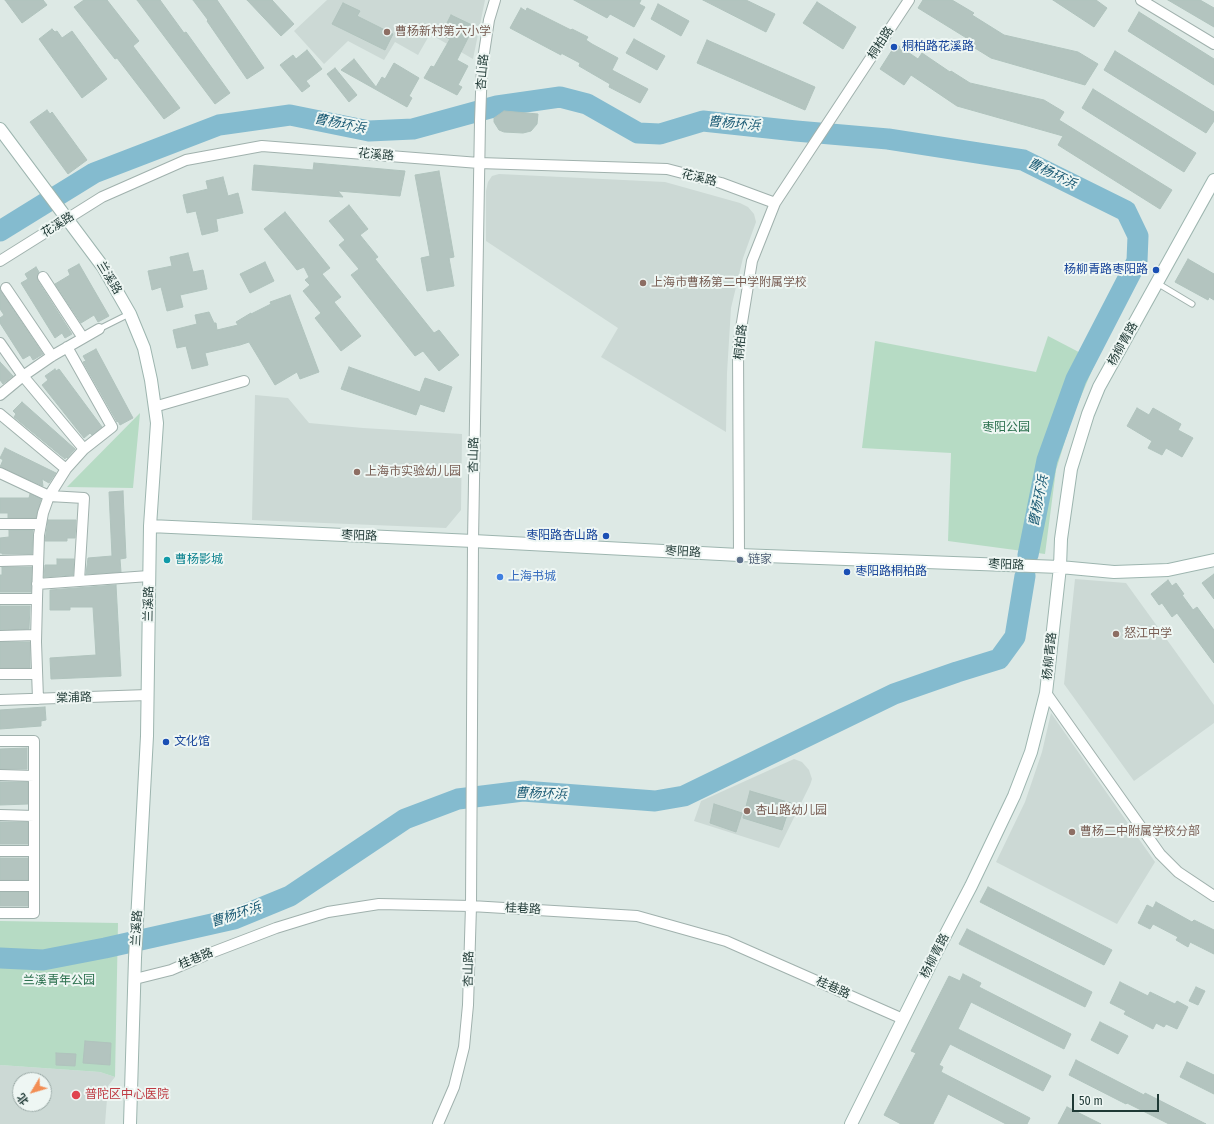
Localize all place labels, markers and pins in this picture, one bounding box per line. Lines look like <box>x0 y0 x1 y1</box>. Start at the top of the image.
place label: 曹杨新村第六小学 <box>395 25 491 39</box>
marker: 曹杨新村第六小学 <box>382 27 392 37</box>
place label: 桐柏路花溪路 <box>902 40 974 54</box>
marker: 桐柏路花溪路 <box>889 42 899 52</box>
place label: 杨柳青路枣阳路 <box>1064 263 1148 277</box>
marker: 杨柳青路枣阳路 <box>1151 265 1161 275</box>
place label: 上海市曹杨第二中学附属学校 <box>651 276 807 290</box>
marker: 上海市曹杨第二中学附属学校 <box>638 278 648 288</box>
place label: 上海市实验幼儿园 <box>365 465 461 479</box>
marker: 上海市实验幼儿园 <box>352 467 362 477</box>
place label: 枣阳路杏山路 <box>526 529 598 543</box>
marker: 枣阳路杏山路 <box>601 531 611 541</box>
place label: 曹杨影城 <box>175 553 223 567</box>
place label: 链家 <box>748 553 772 567</box>
marker: 曹杨影城 <box>162 555 172 565</box>
marker: 链家 <box>735 555 745 565</box>
place label: 枣阳路桐柏路 <box>855 565 927 579</box>
marker: 枣阳路桐柏路 <box>842 567 852 577</box>
place label: 上海书城 <box>508 570 556 584</box>
marker: 上海书城 <box>495 572 505 582</box>
place label: 怒江中学 <box>1124 627 1172 641</box>
marker: 怒江中学 <box>1111 629 1121 639</box>
place label: 文化馆 <box>174 735 210 749</box>
marker: 文化馆 <box>161 737 171 747</box>
place label: 杏山路幼儿园 <box>755 804 827 818</box>
marker: 杏山路幼儿园 <box>742 806 752 816</box>
place label: 曹杨二中附属学校分部 <box>1080 825 1200 839</box>
marker: 曹杨二中附属学校分部 <box>1067 827 1077 837</box>
place label: 普陀区中心医院 <box>85 1088 169 1102</box>
marker: 普陀区中心医院 <box>70 1089 82 1101</box>

